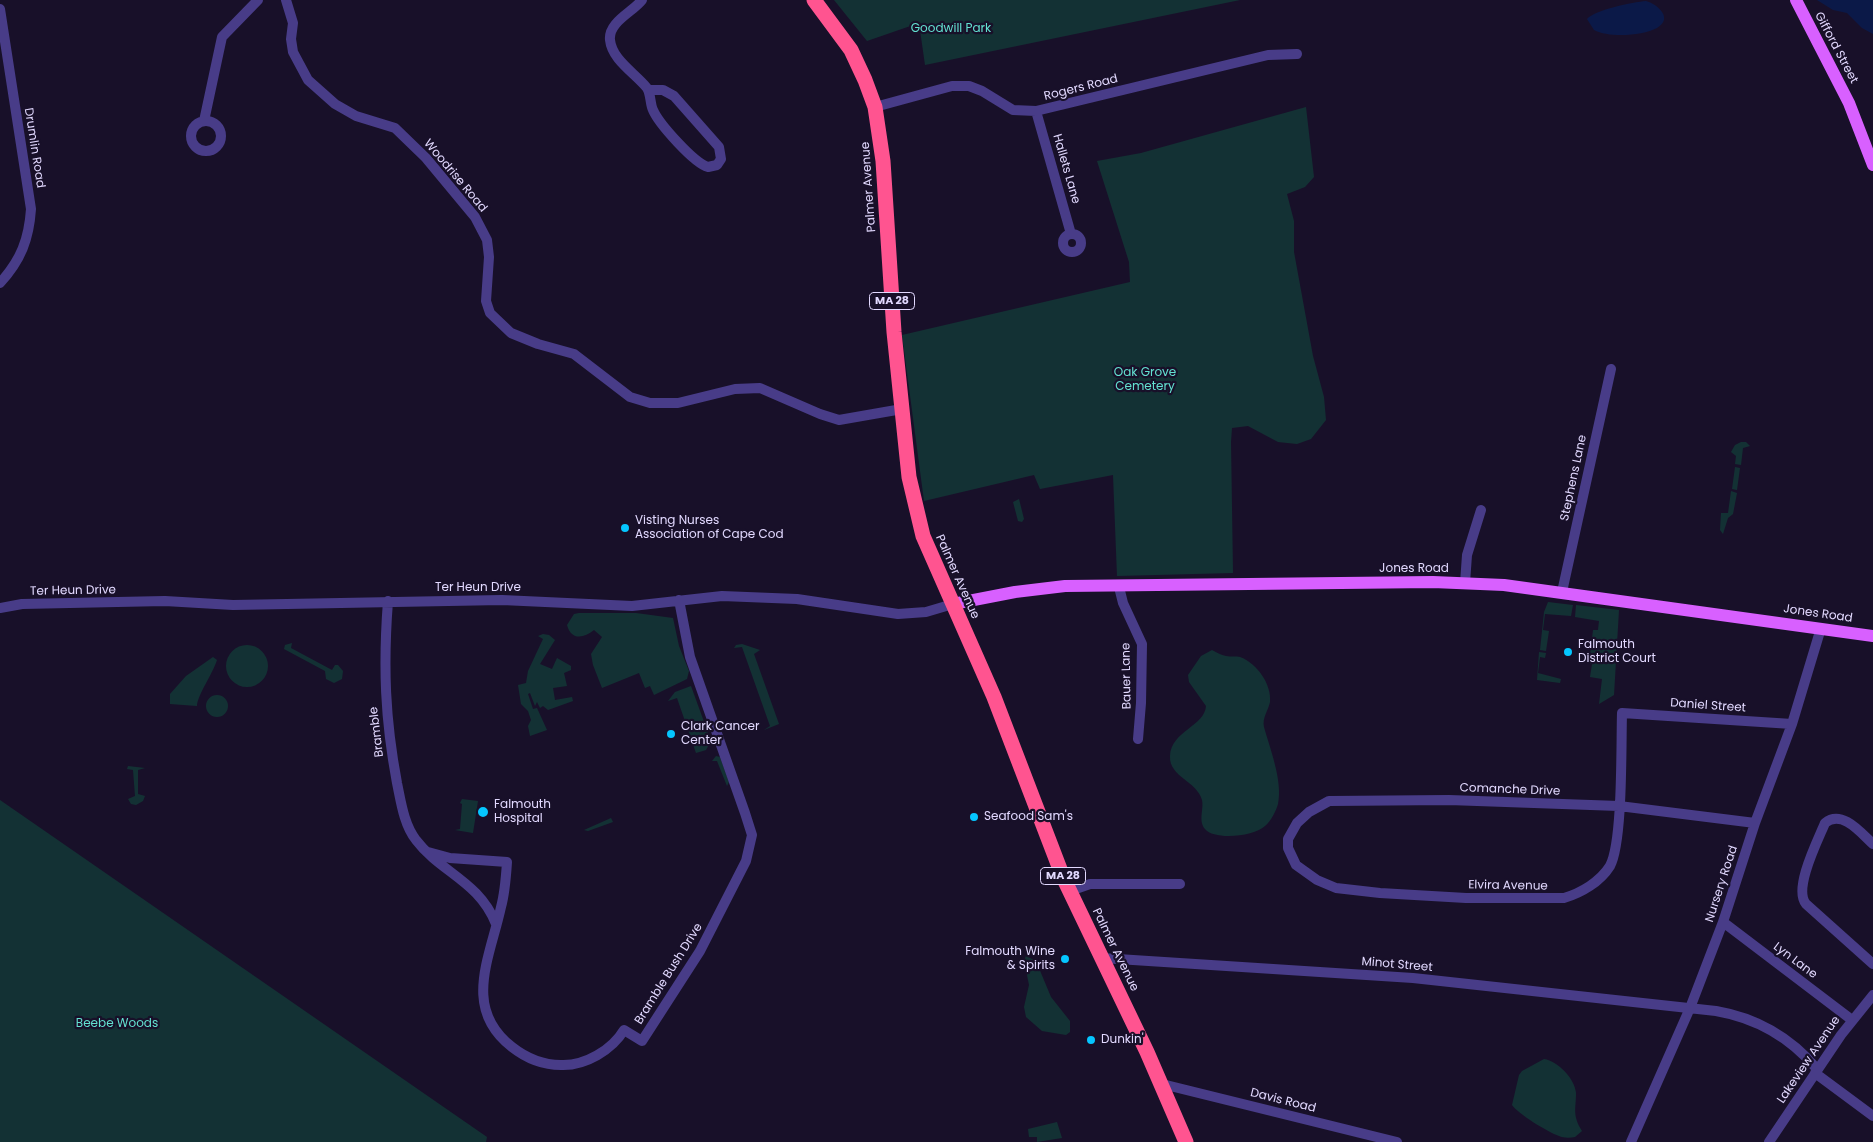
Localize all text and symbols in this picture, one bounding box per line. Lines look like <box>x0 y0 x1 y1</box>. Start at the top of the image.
street label: Gifford Street <box>1811 10 1861 86</box>
park label: Goodwill Park <box>911 22 991 36</box>
street label: Rogers Road <box>1043 72 1119 104</box>
street label: Drumlin Road <box>21 107 47 189</box>
street label: Hallets Lane <box>1049 132 1083 206</box>
street label: Woodrise Road <box>420 137 490 215</box>
street label: Palmer Avenue <box>859 141 879 233</box>
road number: MA 28 <box>870 292 914 310</box>
park label: Oak Grove Cemetery <box>1114 366 1176 394</box>
street label: Stephens Lane <box>1558 434 1590 522</box>
place label: Visting Nurses Association of Cape Cod <box>635 514 784 542</box>
marker: Visting Nurses Association of Cape Cod <box>619 522 631 534</box>
street label: Palmer Avenue <box>932 533 982 621</box>
street label: Jones Road <box>1379 562 1449 576</box>
street label: Ter Heun Drive <box>435 581 521 595</box>
street label: Ter Heun Drive <box>30 583 116 599</box>
street label: Jones Road <box>1782 602 1854 626</box>
place label: Falmouth District Court <box>1578 638 1656 666</box>
street label: Bauer Lane <box>1119 643 1135 709</box>
marker: Falmouth District Court <box>1562 646 1574 658</box>
street label: Daniel Street <box>1670 696 1746 716</box>
street label: Bramble <box>367 706 387 758</box>
place label: Clark Cancer Center <box>681 720 759 748</box>
marker: Clark Cancer Center <box>665 728 677 740</box>
street label: Comanche Drive <box>1459 781 1561 799</box>
place label: Falmouth Hospital <box>494 798 551 826</box>
marker: Falmouth Hospital <box>476 805 490 819</box>
place label: Seafood Sam's <box>984 810 1073 824</box>
marker: Seafood Sam's <box>968 811 980 823</box>
street label: Nursery Road <box>1703 844 1741 924</box>
road number: MA 28 <box>1040 868 1086 884</box>
street label: Elvira Avenue <box>1468 878 1548 894</box>
street label: Palmer Avenue <box>1089 906 1141 994</box>
street label: Bramble Bush Drive <box>632 921 706 1027</box>
street label: Lyn Lane <box>1770 940 1820 982</box>
place label: Falmouth Wine & Spirits <box>965 945 1055 973</box>
marker: Falmouth Wine & Spirits <box>1059 953 1071 965</box>
street label: Minot Street <box>1361 955 1433 975</box>
street label: Lakeview Avenue <box>1774 1014 1844 1106</box>
park label: Beebe Woods <box>76 1017 158 1031</box>
place label: Dunkin' <box>1101 1033 1144 1047</box>
marker: Dunkin' <box>1085 1034 1097 1046</box>
street label: Davis Road <box>1249 1086 1317 1116</box>

